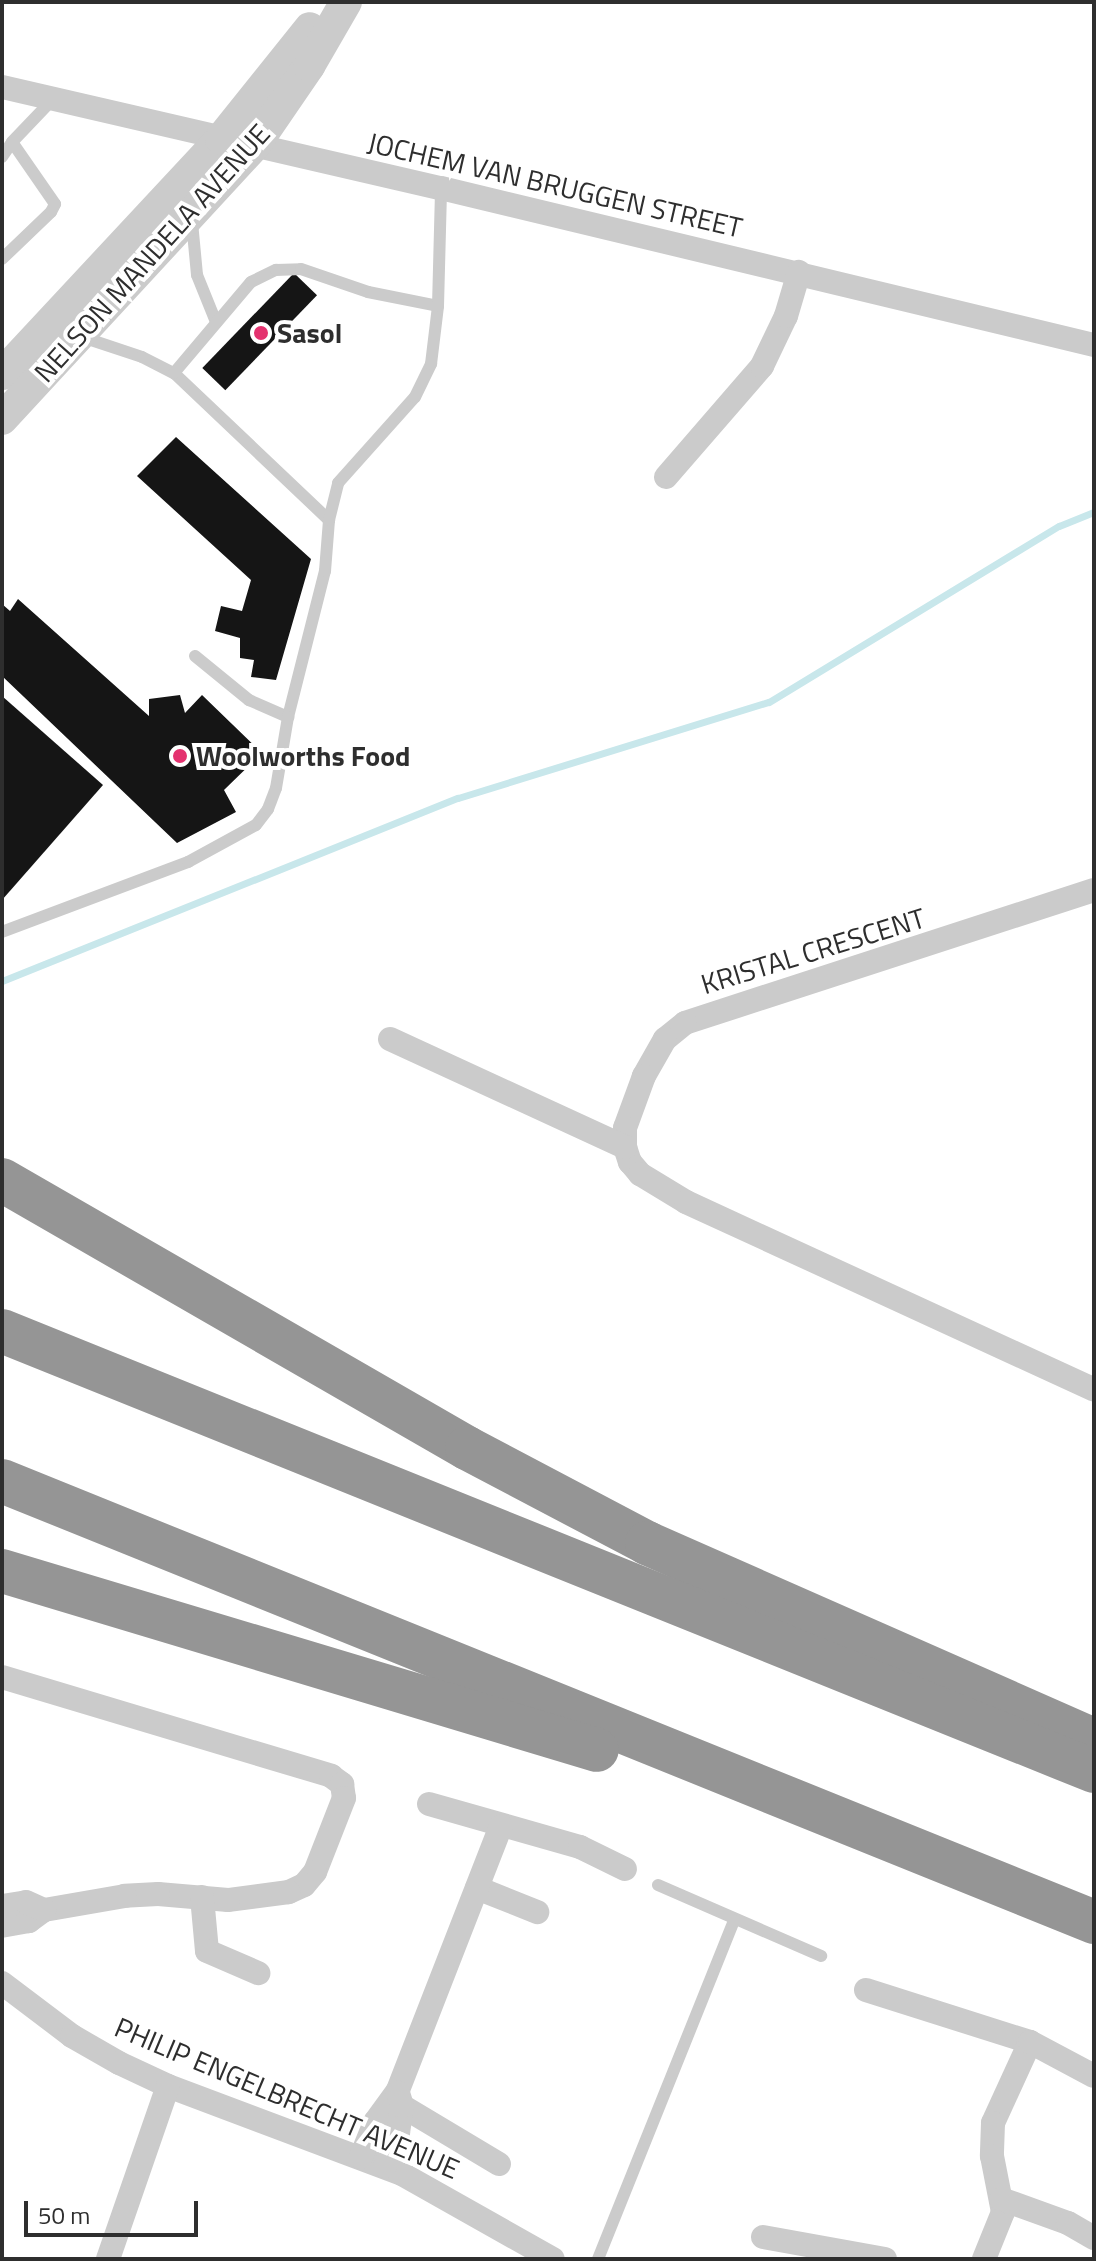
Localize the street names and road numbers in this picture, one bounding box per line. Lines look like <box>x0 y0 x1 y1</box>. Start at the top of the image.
street label: NELSON MANDELA AVENUE <box>27 117 277 389</box>
street label: JOCHEM VAN BRUGGEN STREET <box>364 125 746 245</box>
street label: KRISTAL CRESCENT <box>697 901 929 1001</box>
street label: PHILIP ENGELBRECHT AVENUE <box>110 2010 464 2186</box>

